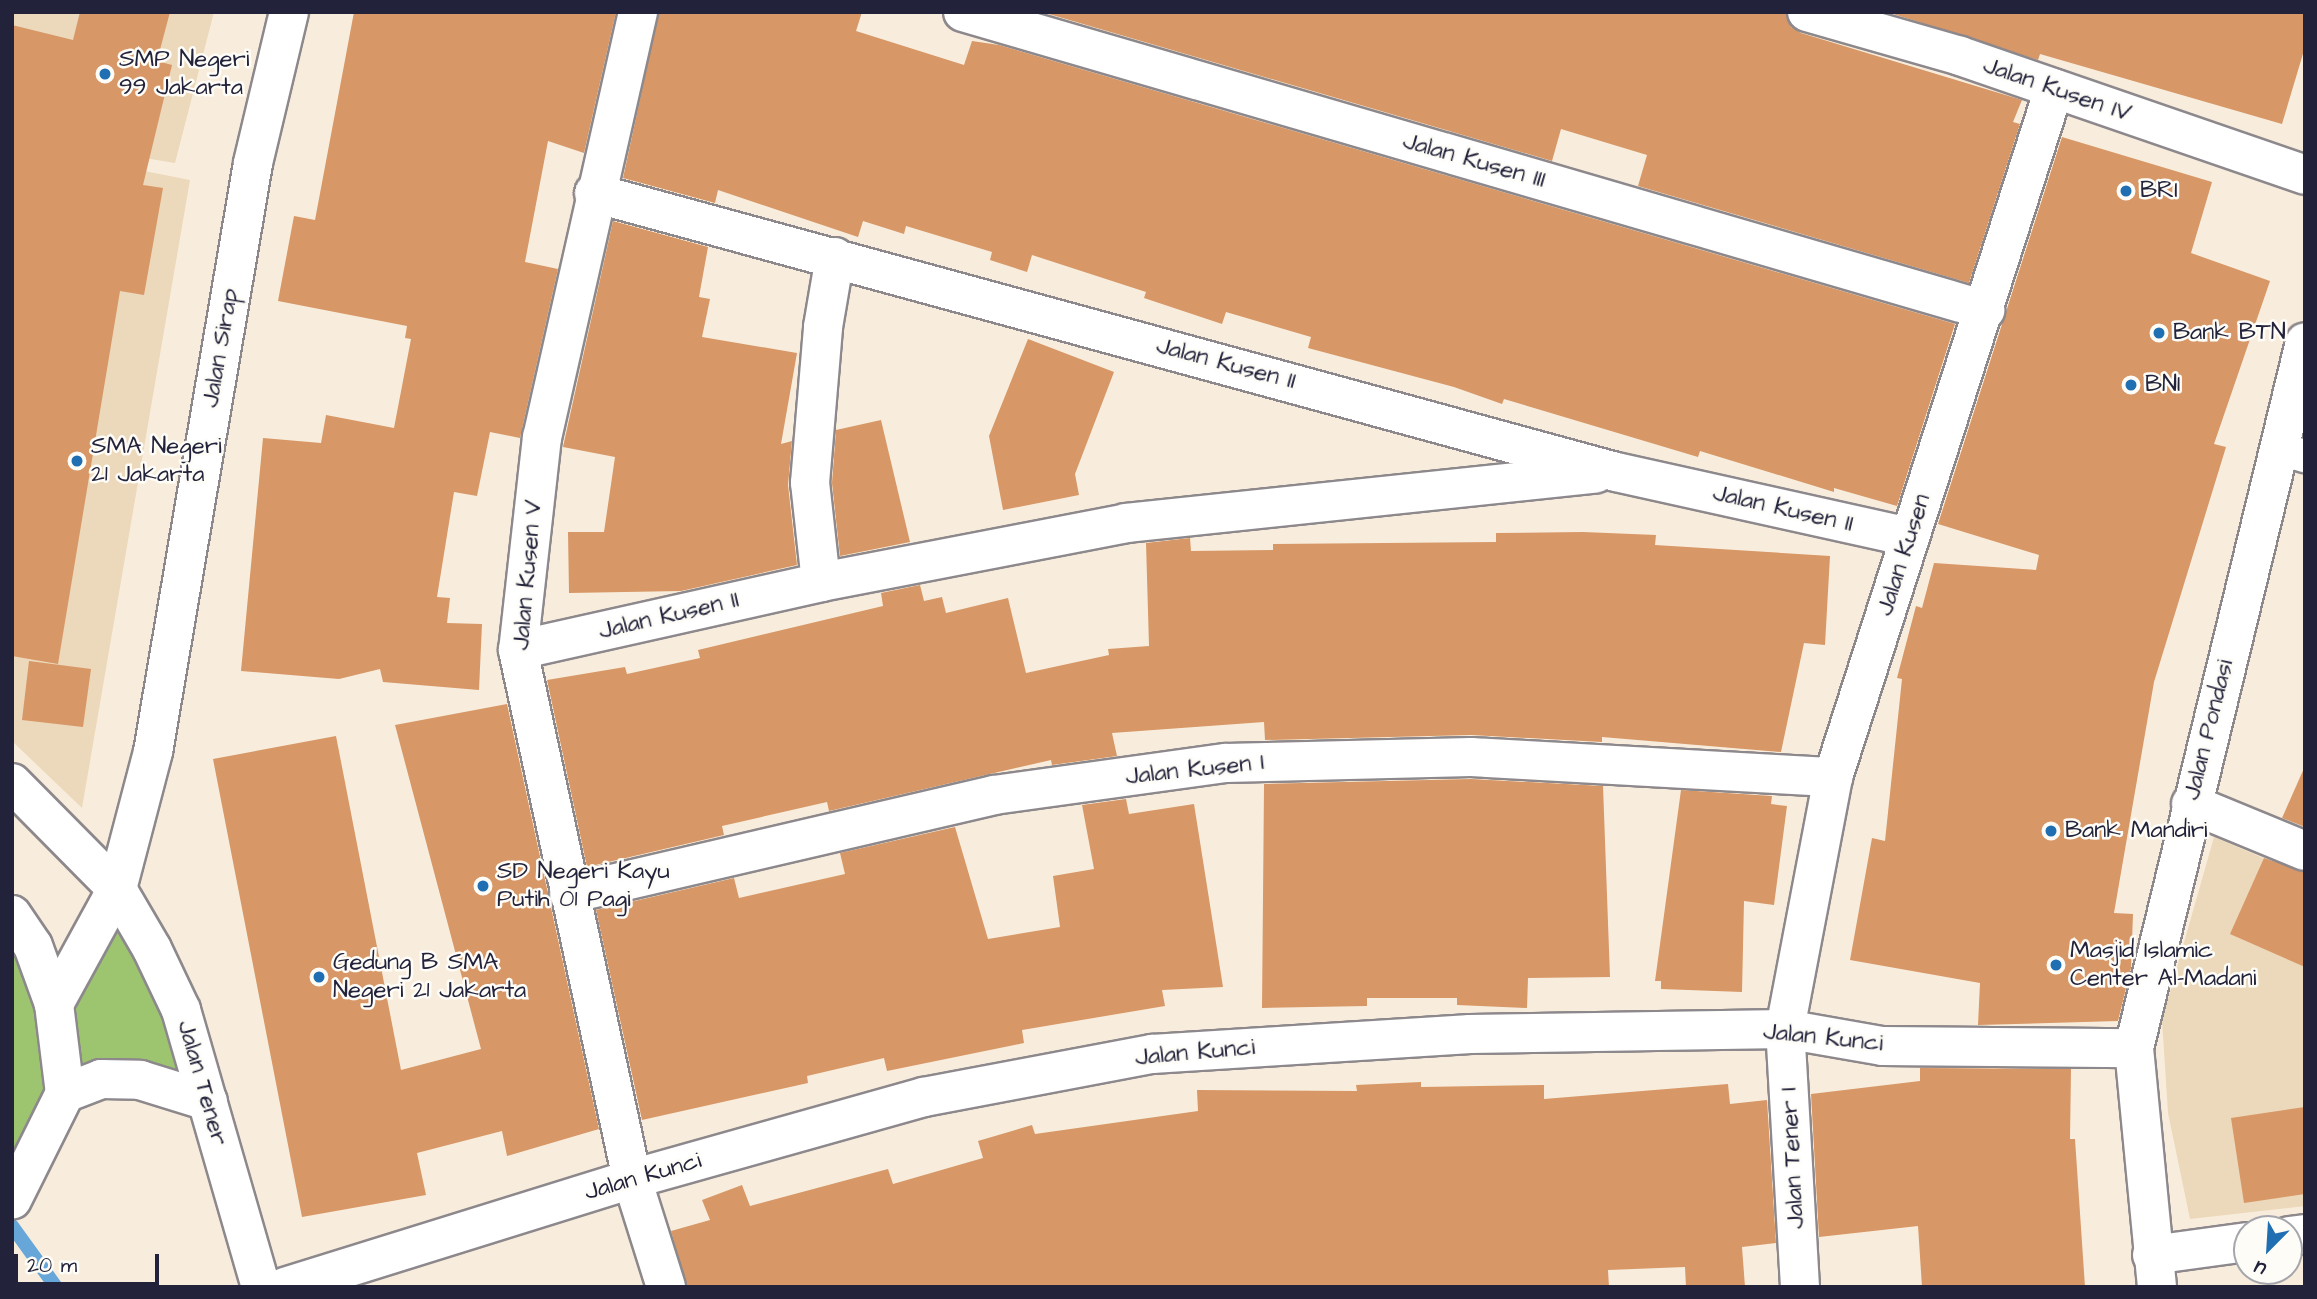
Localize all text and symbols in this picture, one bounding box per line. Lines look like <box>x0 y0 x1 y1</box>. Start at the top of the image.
place label: SMP Negeri 99 Jakarta <box>119 46 249 102</box>
street label: Jalan Kusen IV <box>1979 51 2135 129</box>
marker: SMP Negeri 99 Jakarta <box>97 66 113 82</box>
street label: Jalan Kusen III <box>1399 127 1549 195</box>
place label: BRI <box>2140 177 2178 205</box>
marker: BRI <box>2118 183 2134 199</box>
street label: Jalan Sirap <box>196 286 246 410</box>
place label: Bank BTN <box>2173 319 2286 347</box>
marker: Bank BTN <box>2151 325 2167 341</box>
street label: Jalan Kusen II <box>1153 332 1299 396</box>
place label: BNI <box>2145 371 2181 399</box>
marker: BNI <box>2123 377 2139 393</box>
place label: SMA Negeri 21 Jakarta <box>91 433 222 489</box>
marker: SMA Negeri 21 Jakarta <box>69 453 85 469</box>
street label: Jalan Kusen II <box>1710 479 1856 539</box>
street label: Jalan Kusen <box>1871 491 1937 619</box>
street label: Jalan Kusen V <box>507 499 549 651</box>
street label: Jalan Kusen II <box>596 586 742 646</box>
street label: Jalan Pondasi <box>2178 657 2240 803</box>
street label: Jalan Kusen I <box>1124 748 1266 792</box>
place label: Bank Mandiri <box>2065 817 2208 845</box>
marker: Bank Mandiri <box>2043 823 2059 839</box>
place label: SD Negeri Kayu Putih 01 Pagi <box>497 858 670 914</box>
marker: SD Negeri Kayu Putih 01 Pagi <box>475 878 491 894</box>
place label: Masjid Islamic Center Al-Madani <box>2070 937 2256 993</box>
place label: Gedung B SMA Negeri 21 Jakarta <box>333 949 526 1005</box>
marker: Masjid Islamic Center Al-Madani <box>2048 957 2064 973</box>
marker: Gedung B SMA Negeri 21 Jakarta <box>311 969 327 985</box>
street label: Jalan Tener <box>170 1017 234 1149</box>
street label: Jalan Kunci <box>1762 1017 1884 1059</box>
street label: Jalan Kunci <box>1134 1033 1256 1073</box>
street label: Jalan Tener I <box>1775 1086 1811 1230</box>
street label: Jalan Kunci <box>581 1147 705 1207</box>
north arrow <box>2233 1215 2303 1285</box>
scale bar <box>18 1240 163 1284</box>
text: 20 m <box>27 1251 77 1280</box>
text: U <box>2250 1253 2270 1282</box>

